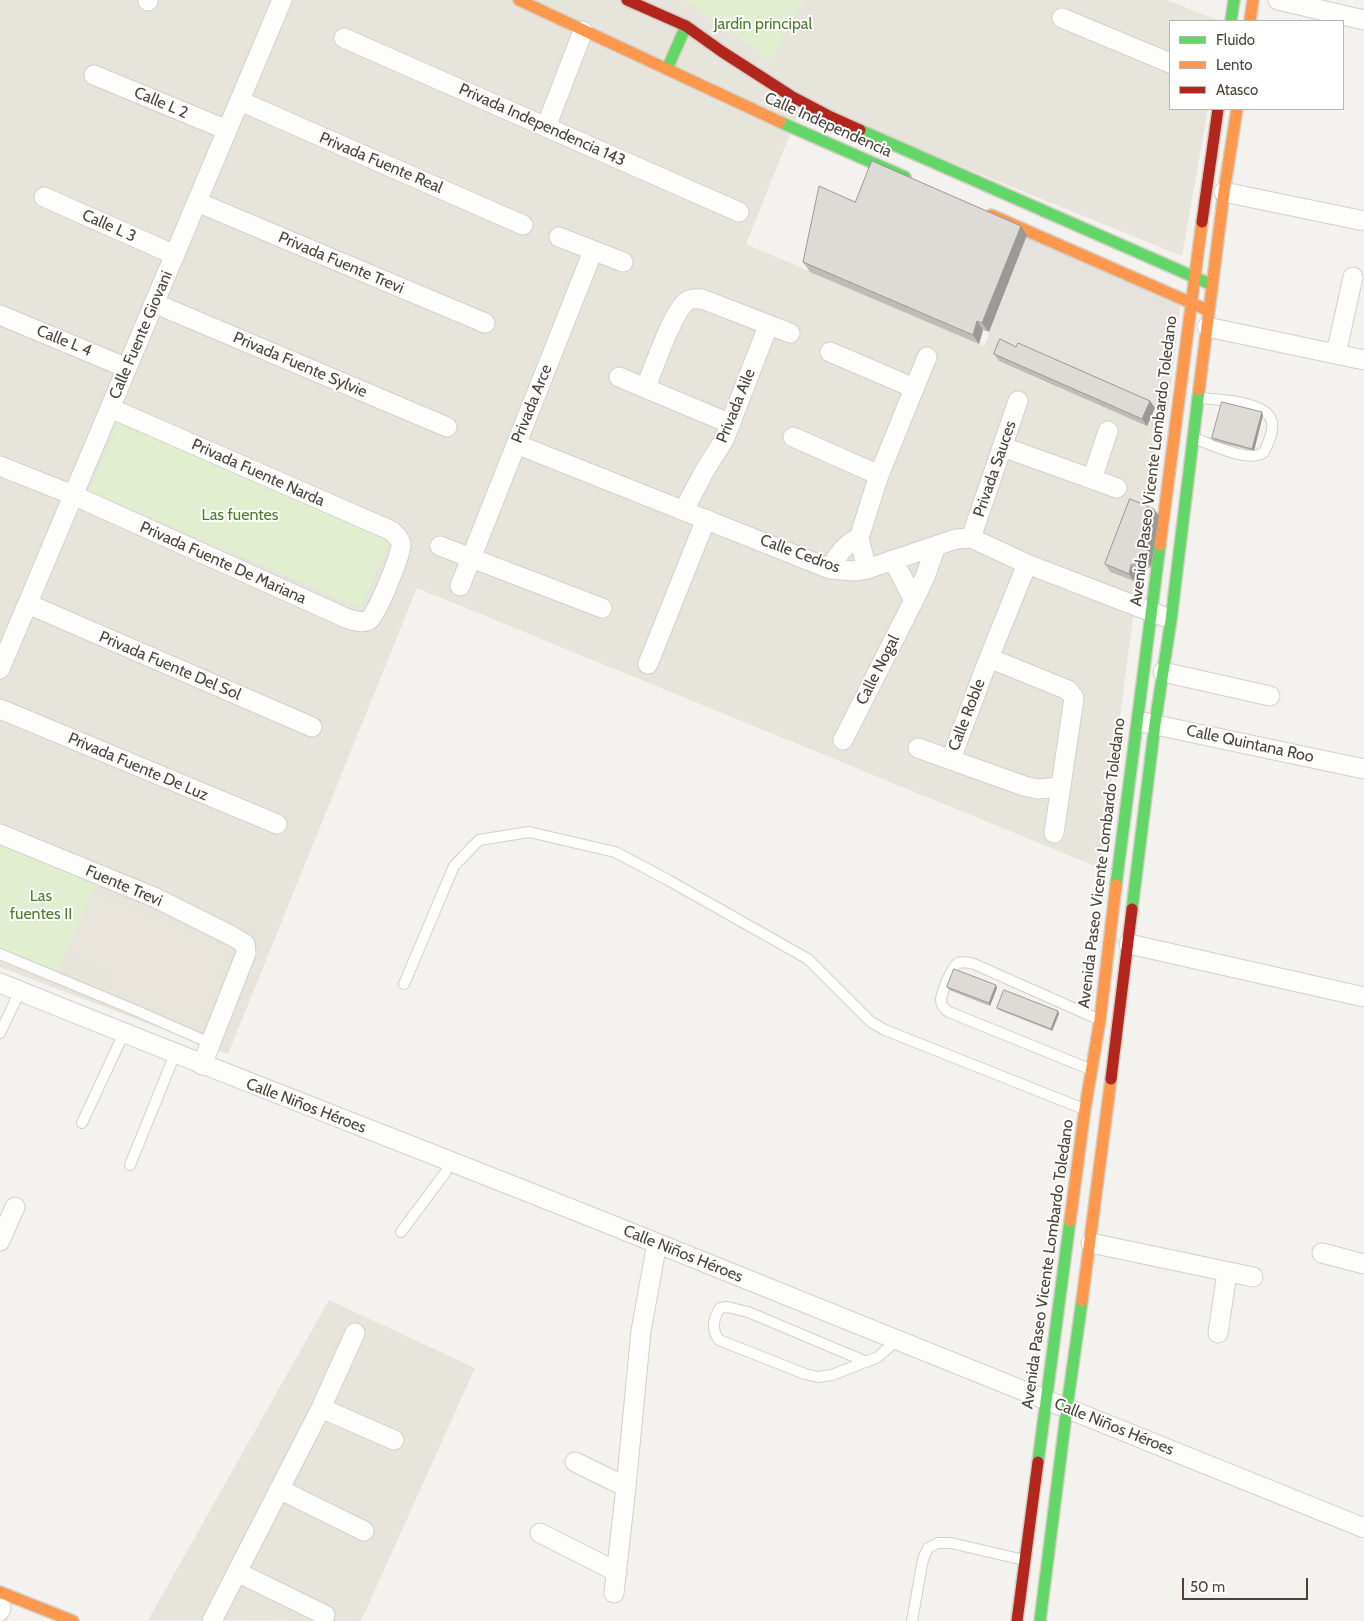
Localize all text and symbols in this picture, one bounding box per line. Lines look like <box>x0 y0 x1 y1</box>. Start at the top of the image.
park label: Jardín principal <box>714 14 812 34</box>
legend <box>1169 20 1344 110</box>
text: Fluido <box>1216 31 1255 49</box>
text: Lento <box>1216 56 1253 74</box>
street label: Privada Independencia 143 <box>456 80 628 170</box>
text: Atasco <box>1216 81 1258 99</box>
street label: Calle L 2 <box>131 83 191 123</box>
street label: Calle Independencia <box>761 88 895 162</box>
street label: Privada Fuente Real <box>316 128 446 198</box>
street label: Calle L 3 <box>79 206 139 246</box>
street label: Privada Fuente Trevi <box>275 228 407 298</box>
street label: Calle Fuente Giovani <box>105 268 177 402</box>
street label: Avenida Paseo Vicente Lombardo Toledano <box>1127 315 1181 607</box>
street label: Calle L 4 <box>34 321 94 361</box>
street label: Privada Fuente Sylvie <box>230 328 370 402</box>
street label: Privada Arce <box>508 362 556 446</box>
street label: Privada Aile <box>712 366 760 446</box>
street label: Privada Sauces <box>970 418 1020 520</box>
street label: Privada Fuente Narda <box>189 435 327 511</box>
park label: Las fuentes <box>202 505 278 525</box>
street label: Privada Fuente De Mariana <box>137 518 309 608</box>
street label: Calle Cedros <box>757 531 843 577</box>
street label: Privada Fuente Del Sol <box>96 627 244 705</box>
street label: Calle Nogal <box>852 632 904 708</box>
street label: Calle Roble <box>944 676 990 754</box>
street label: Avenida Paseo Vicente Lombardo Toledano <box>1075 717 1129 1009</box>
street label: Calle Quintana Roo <box>1184 721 1316 767</box>
street label: Privada Fuente De Luz <box>65 729 211 805</box>
street label: Fuente Trevi <box>83 861 165 911</box>
park label: Las fuentes II <box>10 886 72 924</box>
street label: Calle Niños Héroes <box>243 1074 369 1138</box>
street label: Avenida Paseo Vicente Lombardo Toledano <box>1018 1118 1078 1410</box>
street label: Calle Niños Héroes <box>621 1221 745 1287</box>
street label: Calle Niños Héroes <box>1052 1394 1176 1460</box>
scale bar <box>1184 1568 1310 1600</box>
text: 50 m <box>1190 1578 1225 1596</box>

